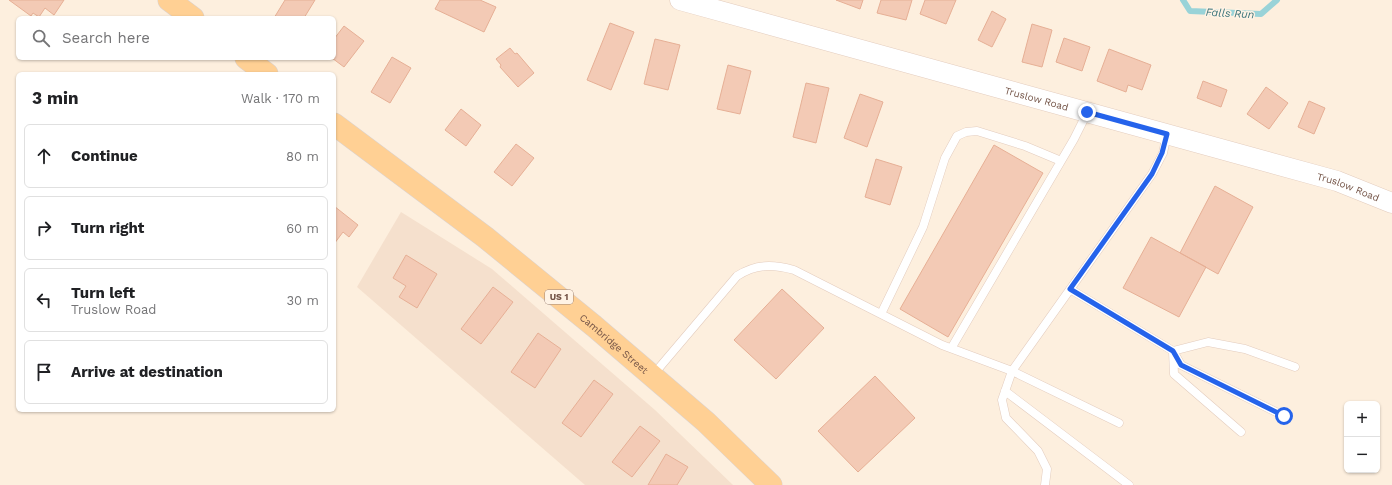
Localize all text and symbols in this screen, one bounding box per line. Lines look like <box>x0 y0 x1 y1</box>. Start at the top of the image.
water label: Falls Run <box>1205 6 1255 21</box>
search box <box>16 16 336 60</box>
icon: search <box>30 27 52 49</box>
text: Search here <box>62 29 150 47</box>
street label: Truslow Road <box>1003 85 1070 113</box>
text: 3 min <box>32 88 78 108</box>
text: Walk · 170 m <box>241 91 320 106</box>
route end <box>1078 103 1096 121</box>
icon: ahead <box>33 145 55 167</box>
text: Continue <box>71 147 138 165</box>
text: 80 m <box>286 149 319 164</box>
street label: Truslow Road <box>1316 171 1381 203</box>
icon: right <box>33 217 55 239</box>
text: Turn right <box>71 219 144 237</box>
text: 60 m <box>286 221 319 236</box>
text: Turn left <box>71 284 135 302</box>
icon: left <box>33 289 55 311</box>
road number: US 1 <box>545 290 573 304</box>
text: 30 m <box>287 293 319 308</box>
text: Truslow Road <box>71 302 156 317</box>
street label: Cambridge Street <box>578 312 651 376</box>
icon: arrive <box>33 361 55 383</box>
text: Arrive at destination <box>71 363 223 381</box>
map controls <box>1344 401 1380 473</box>
button: + <box>1344 401 1380 437</box>
route start <box>1275 407 1293 425</box>
button: − <box>1344 437 1380 473</box>

